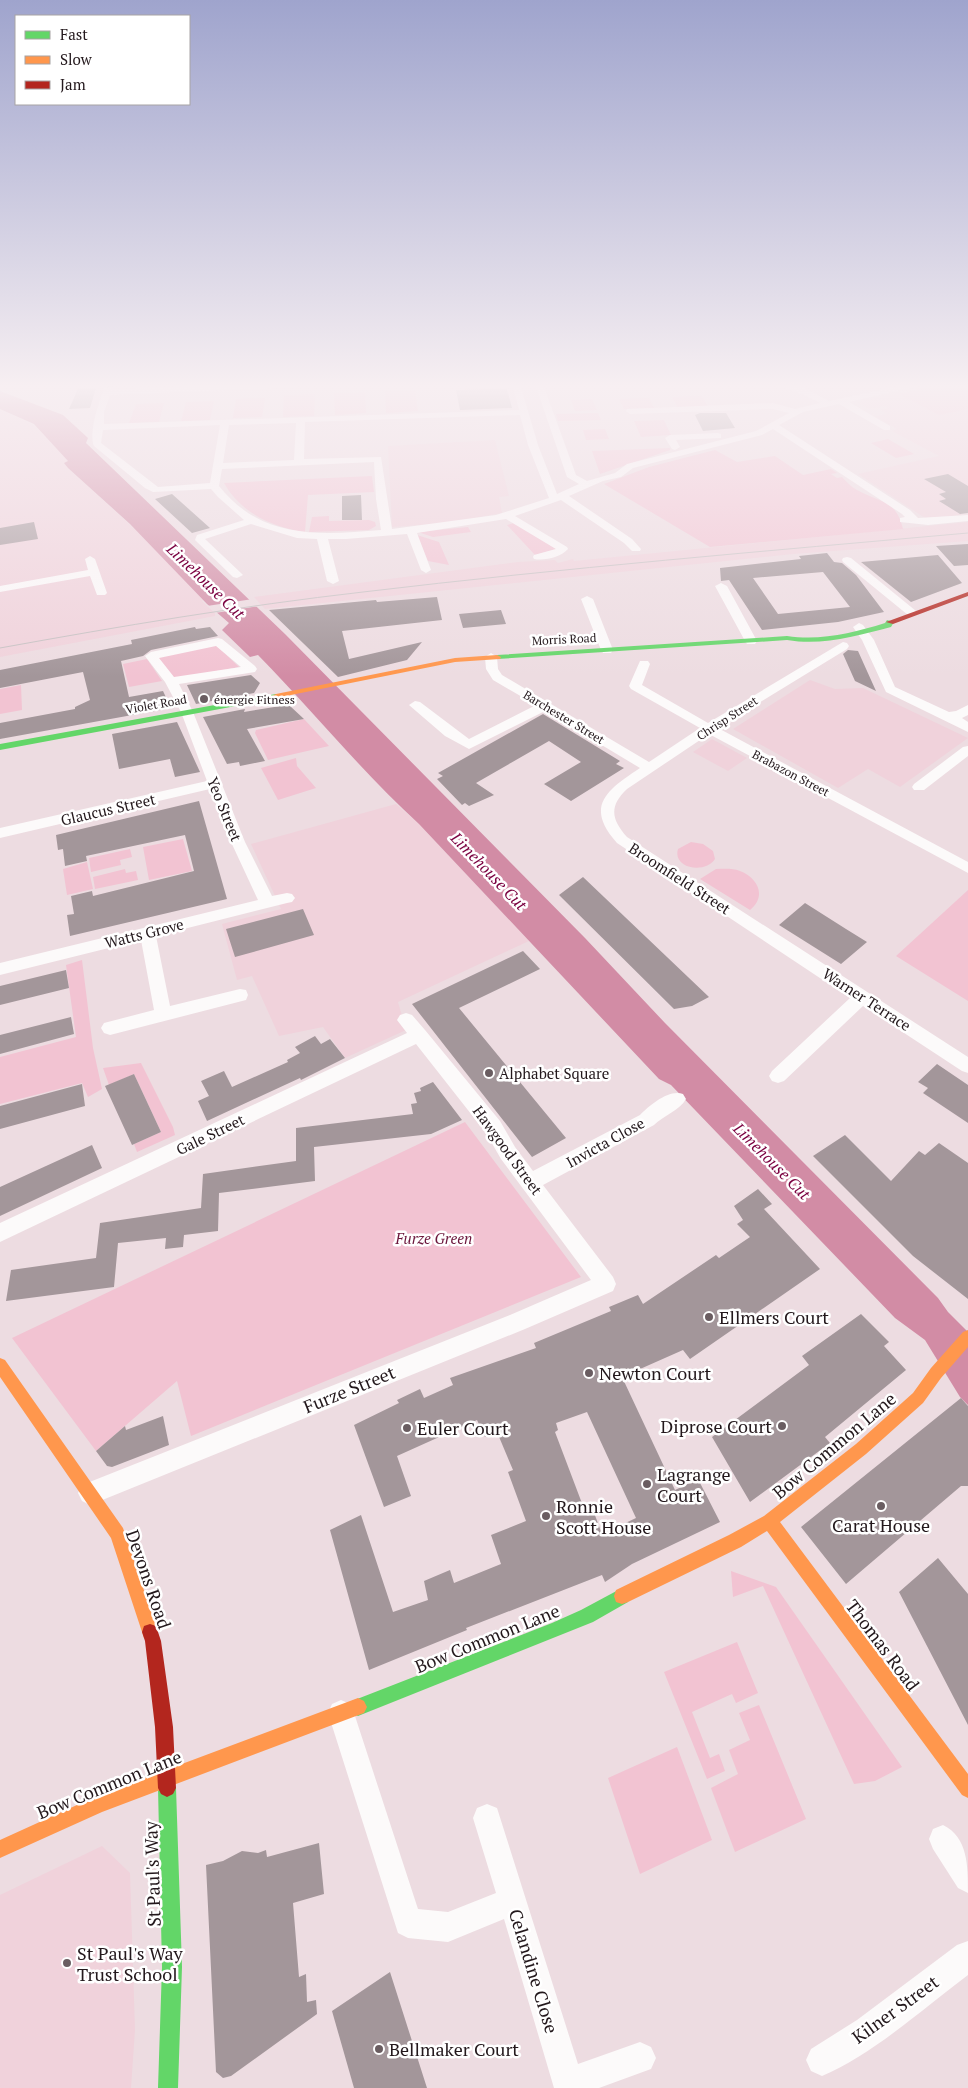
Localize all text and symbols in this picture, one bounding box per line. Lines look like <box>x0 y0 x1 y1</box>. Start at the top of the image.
legend <box>15 15 190 105</box>
text: Fast <box>60 24 88 44</box>
text: Slow <box>60 49 93 69</box>
text: Jam <box>60 74 86 94</box>
water label: Limehouse Cut <box>161 537 250 624</box>
street label: Morris Road <box>531 630 597 648</box>
street label: Barchester Street <box>521 687 608 747</box>
street label: Violet Road <box>124 691 188 717</box>
place label: énergie Fitness <box>214 692 295 707</box>
street label: Chrisp Street <box>694 692 761 743</box>
marker: énergie Fitness <box>198 693 210 705</box>
street label: Brabazon Street <box>750 746 833 800</box>
street label: Yeo Street <box>203 774 247 845</box>
street label: Glaucus Street <box>59 788 158 830</box>
water label: Limehouse Cut <box>445 826 532 915</box>
street label: Broomfield Street <box>625 838 735 919</box>
street label: Watts Grove <box>102 914 186 952</box>
street label: Warner Terrace <box>819 963 915 1035</box>
place label: Alphabet Square <box>499 1063 609 1083</box>
marker: Alphabet Square <box>483 1067 495 1079</box>
street label: Hawgood Street <box>469 1101 547 1199</box>
street label: Gale Street <box>173 1109 248 1159</box>
street label: Invicta Close <box>562 1112 648 1172</box>
water label: Limehouse Cut <box>728 1117 816 1205</box>
park label: Furze Green <box>395 1228 472 1248</box>
place label: Ellmers Court <box>719 1305 829 1329</box>
marker: Ellmers Court <box>703 1311 715 1323</box>
street label: Furze Street <box>300 1360 399 1418</box>
place label: Newton Court <box>599 1361 711 1385</box>
marker: Newton Court <box>583 1367 595 1379</box>
street label: Bow Common Lane <box>767 1386 901 1504</box>
place label: Diprose Court <box>661 1414 772 1438</box>
place label: Euler Court <box>417 1416 509 1440</box>
marker: Diprose Court <box>776 1420 788 1432</box>
marker: Euler Court <box>401 1422 413 1434</box>
place label: Lagrange Court <box>657 1462 731 1507</box>
marker: Lagrange Court <box>641 1478 653 1490</box>
place label: Ronnie Scott House <box>556 1494 651 1539</box>
marker: Carat House <box>875 1500 887 1512</box>
marker: Ronnie Scott House <box>540 1510 552 1522</box>
place label: Carat House <box>832 1513 930 1537</box>
street label: Devons Road <box>121 1526 177 1632</box>
street label: Thomas Road <box>841 1594 925 1696</box>
street label: Bow Common Lane <box>411 1598 563 1678</box>
street label: Bow Common Lane <box>33 1744 185 1824</box>
street label: St Paul's Way <box>138 1820 166 1927</box>
street label: Celandine Close <box>504 1906 564 2036</box>
place label: St Paul's Way Trust School <box>77 1941 184 1986</box>
marker: St Paul's Way Trust School <box>61 1957 73 1969</box>
street label: Kilner Street <box>847 1969 943 2049</box>
place label: Bellmaker Court <box>389 2037 519 2061</box>
marker: Bellmaker Court <box>373 2043 385 2055</box>

